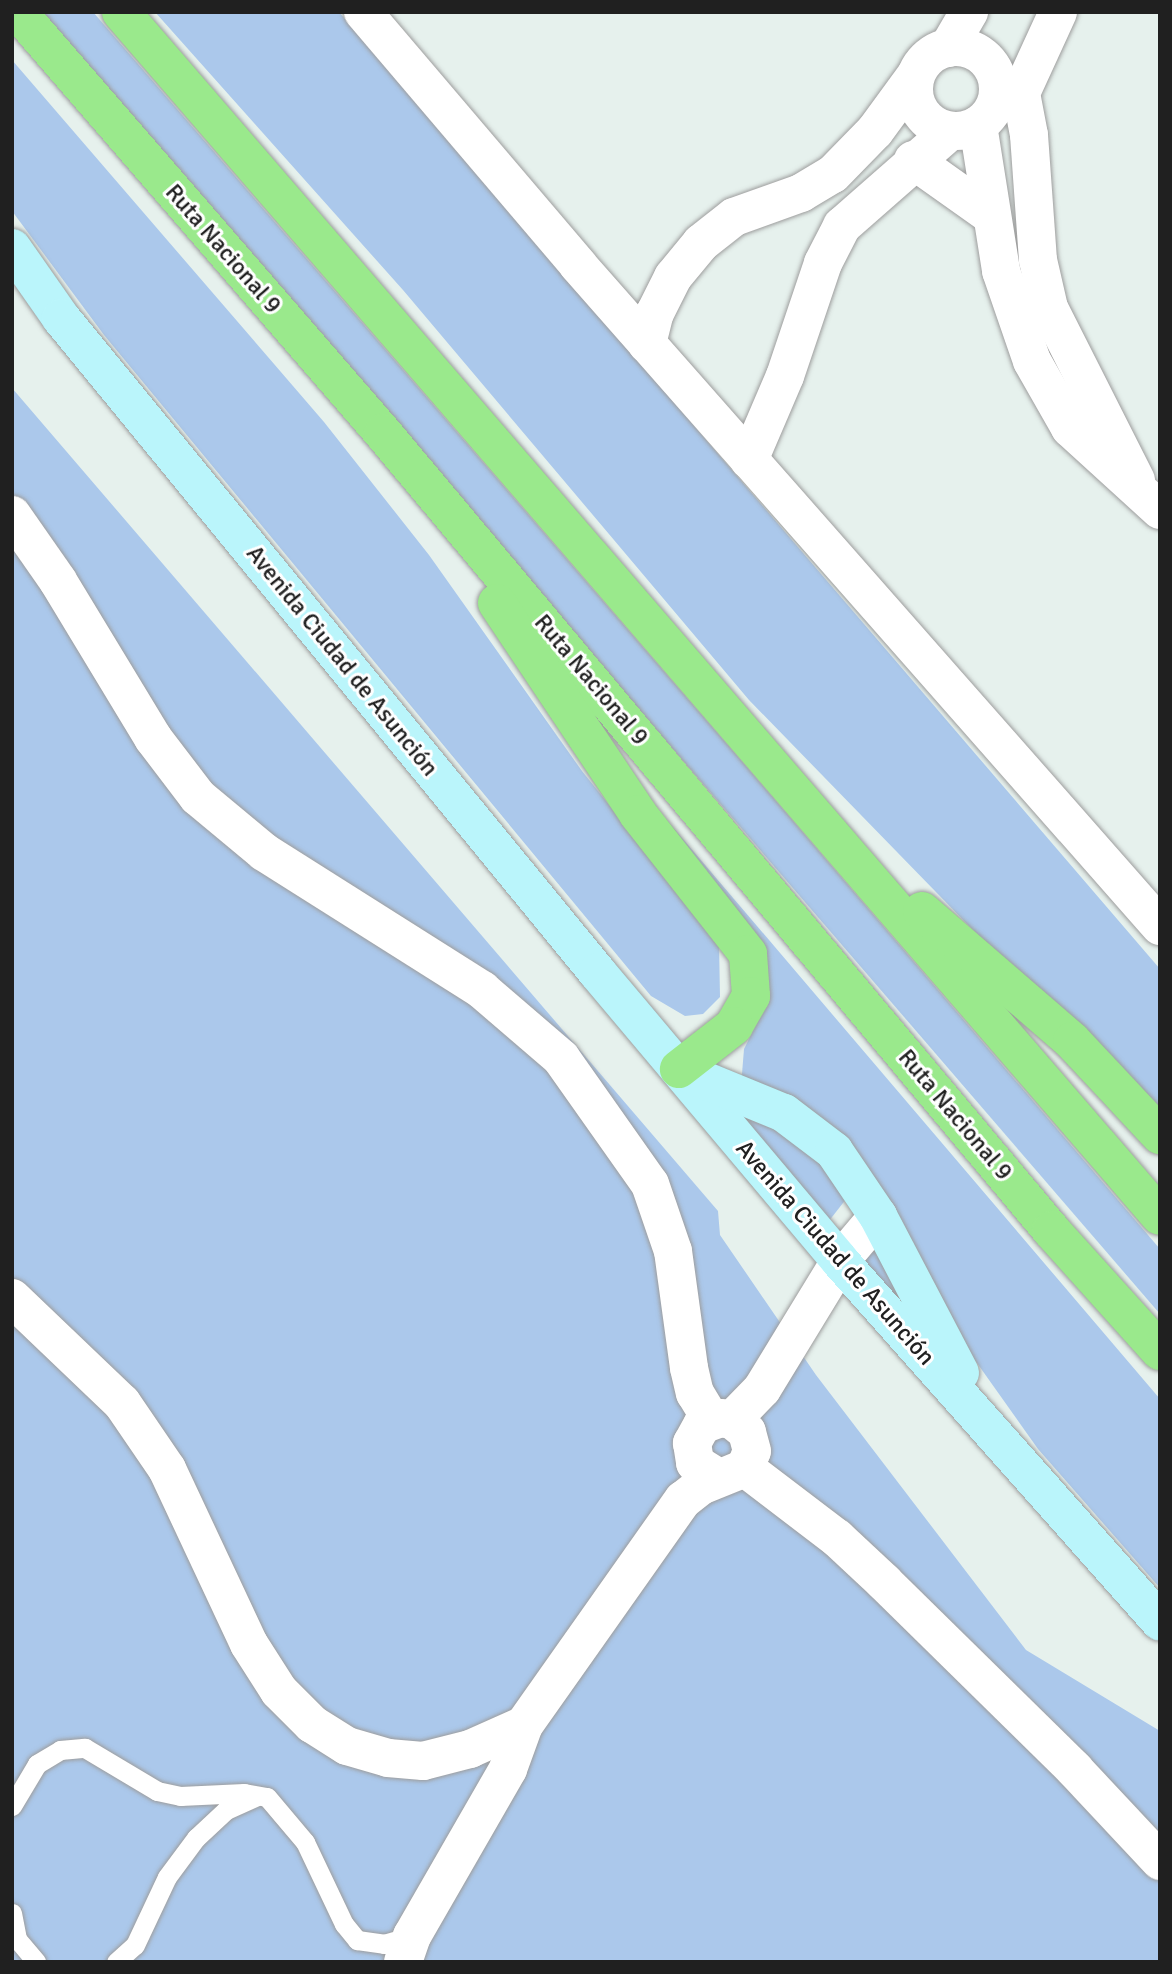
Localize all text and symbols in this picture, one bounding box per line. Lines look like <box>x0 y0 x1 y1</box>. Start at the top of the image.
street label: Ruta Nacional 9 <box>159 178 287 320</box>
street label: Avenida Ciudad de Asunción <box>240 540 444 782</box>
street label: Ruta Nacional 9 <box>528 609 654 751</box>
street label: Ruta Nacional 9 <box>892 1044 1018 1186</box>
street label: Avenida Ciudad de Asunción <box>729 1135 941 1371</box>

